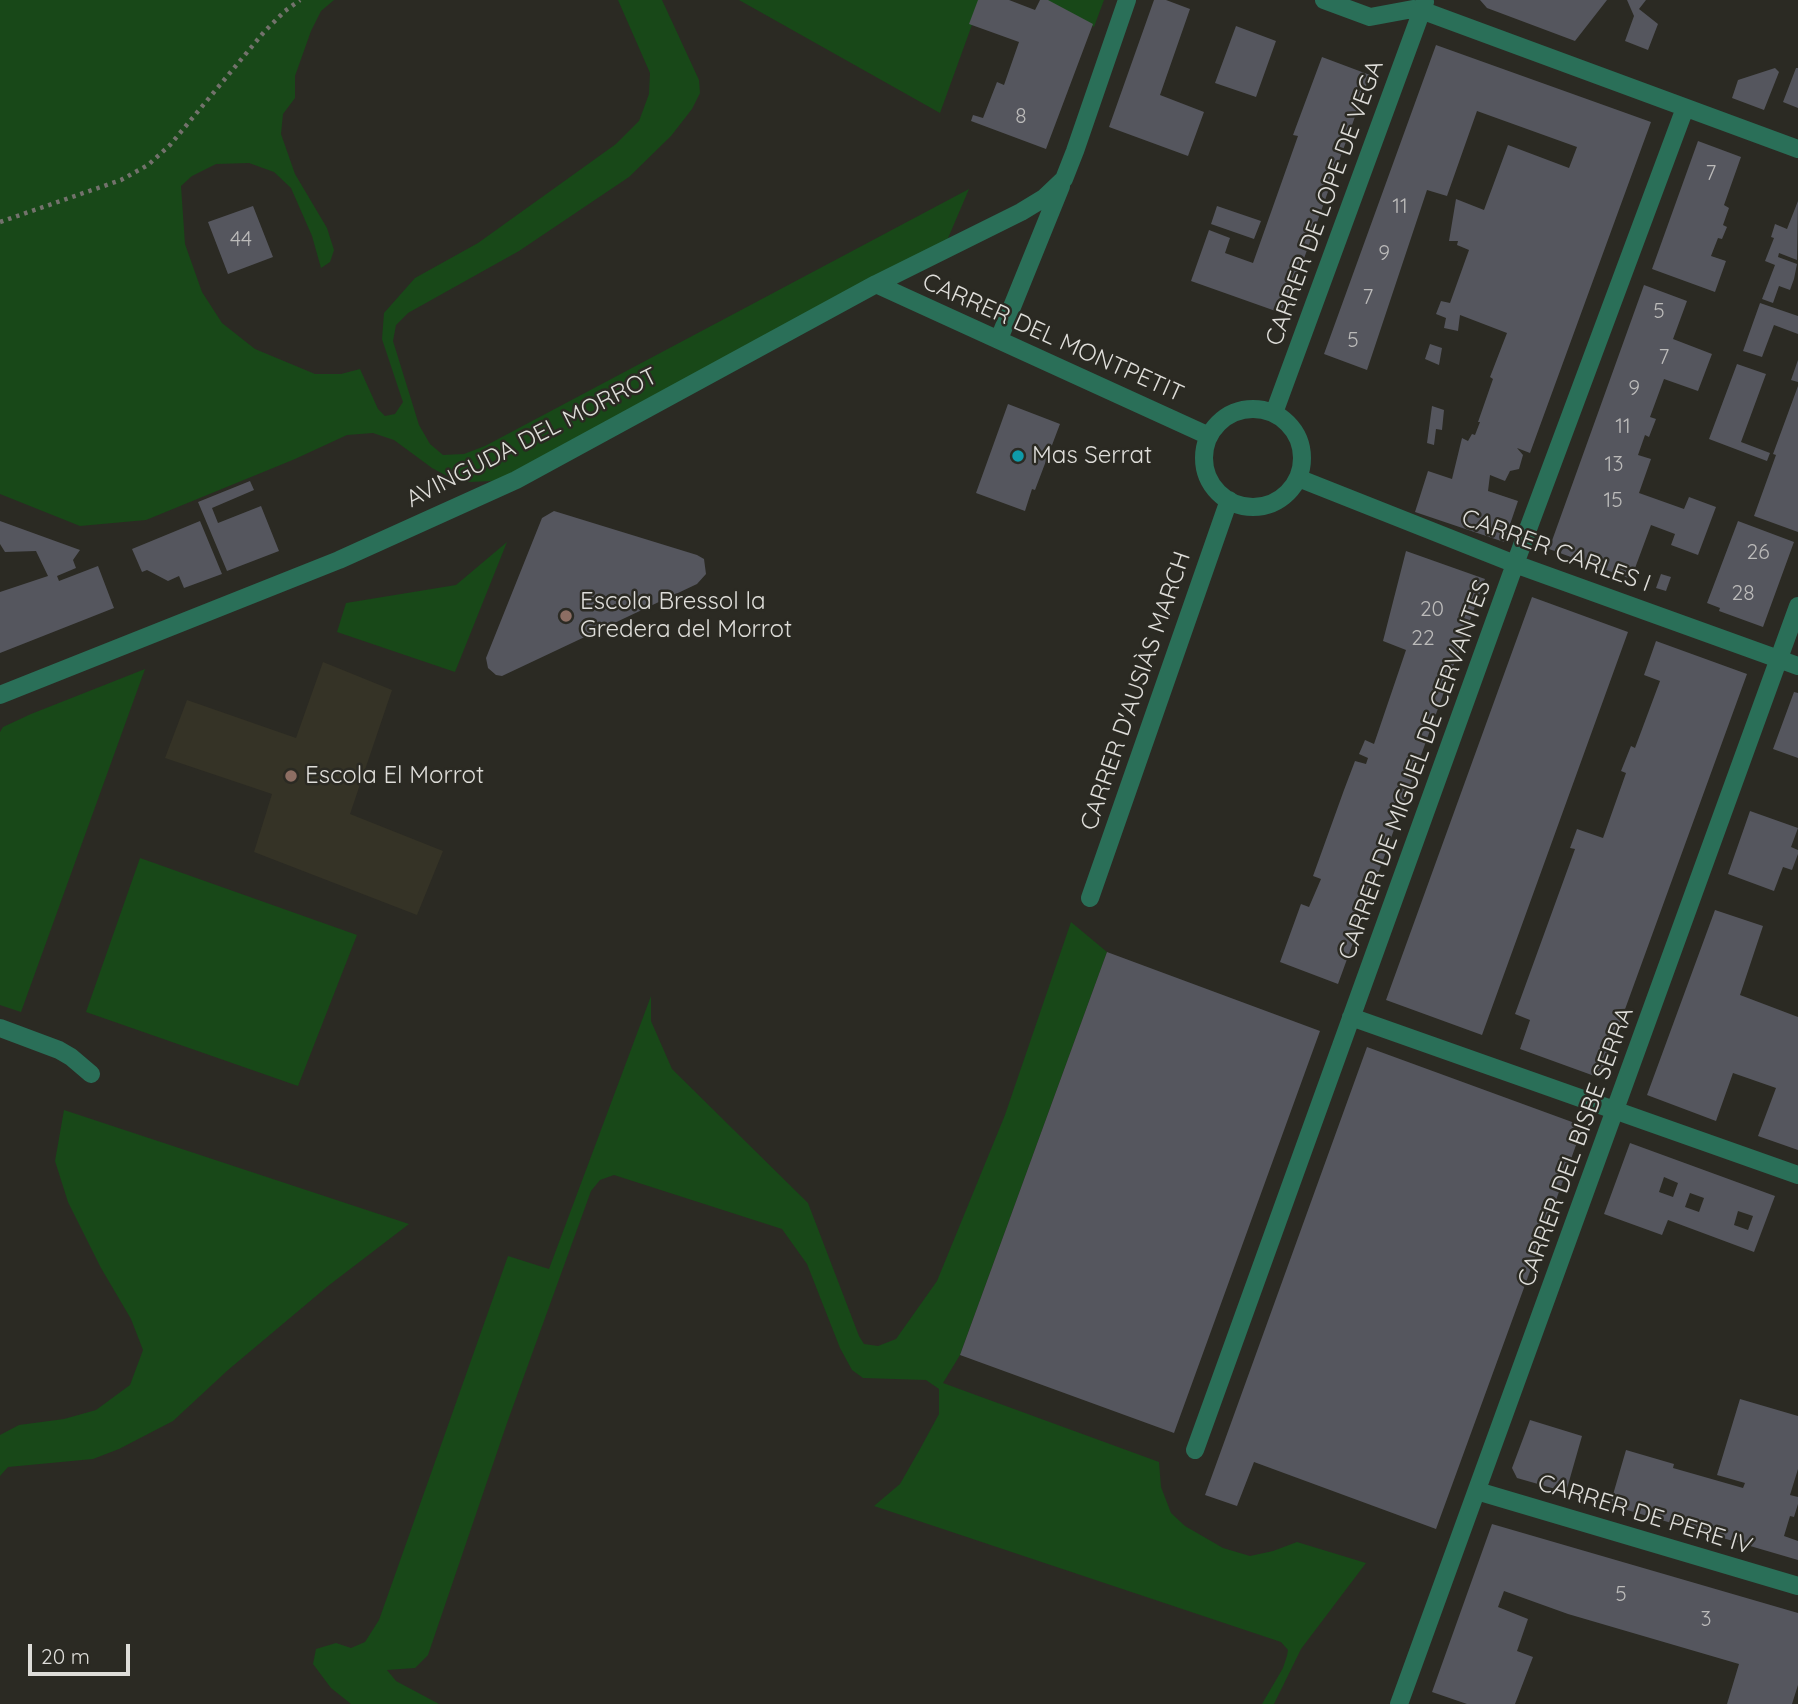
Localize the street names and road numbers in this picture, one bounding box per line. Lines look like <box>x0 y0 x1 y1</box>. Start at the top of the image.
street label: CARRER DE LOPE DE VEGA <box>1260 56 1390 350</box>
street label: CARRER DEL MONTPETIT <box>918 267 1188 409</box>
street label: AVINGUDA DEL MORROT <box>401 362 663 514</box>
street label: CARRER CARLES I <box>1457 503 1655 599</box>
street label: CARRER D'AUSIÀS MARCH <box>1075 548 1197 834</box>
street label: CARRER DE MIGUEL DE CERVANTES <box>1333 576 1497 964</box>
street label: CARRER DEL BISBE SERRA <box>1512 1003 1640 1291</box>
street label: CARRER DE PERE IV <box>1534 1469 1756 1561</box>

